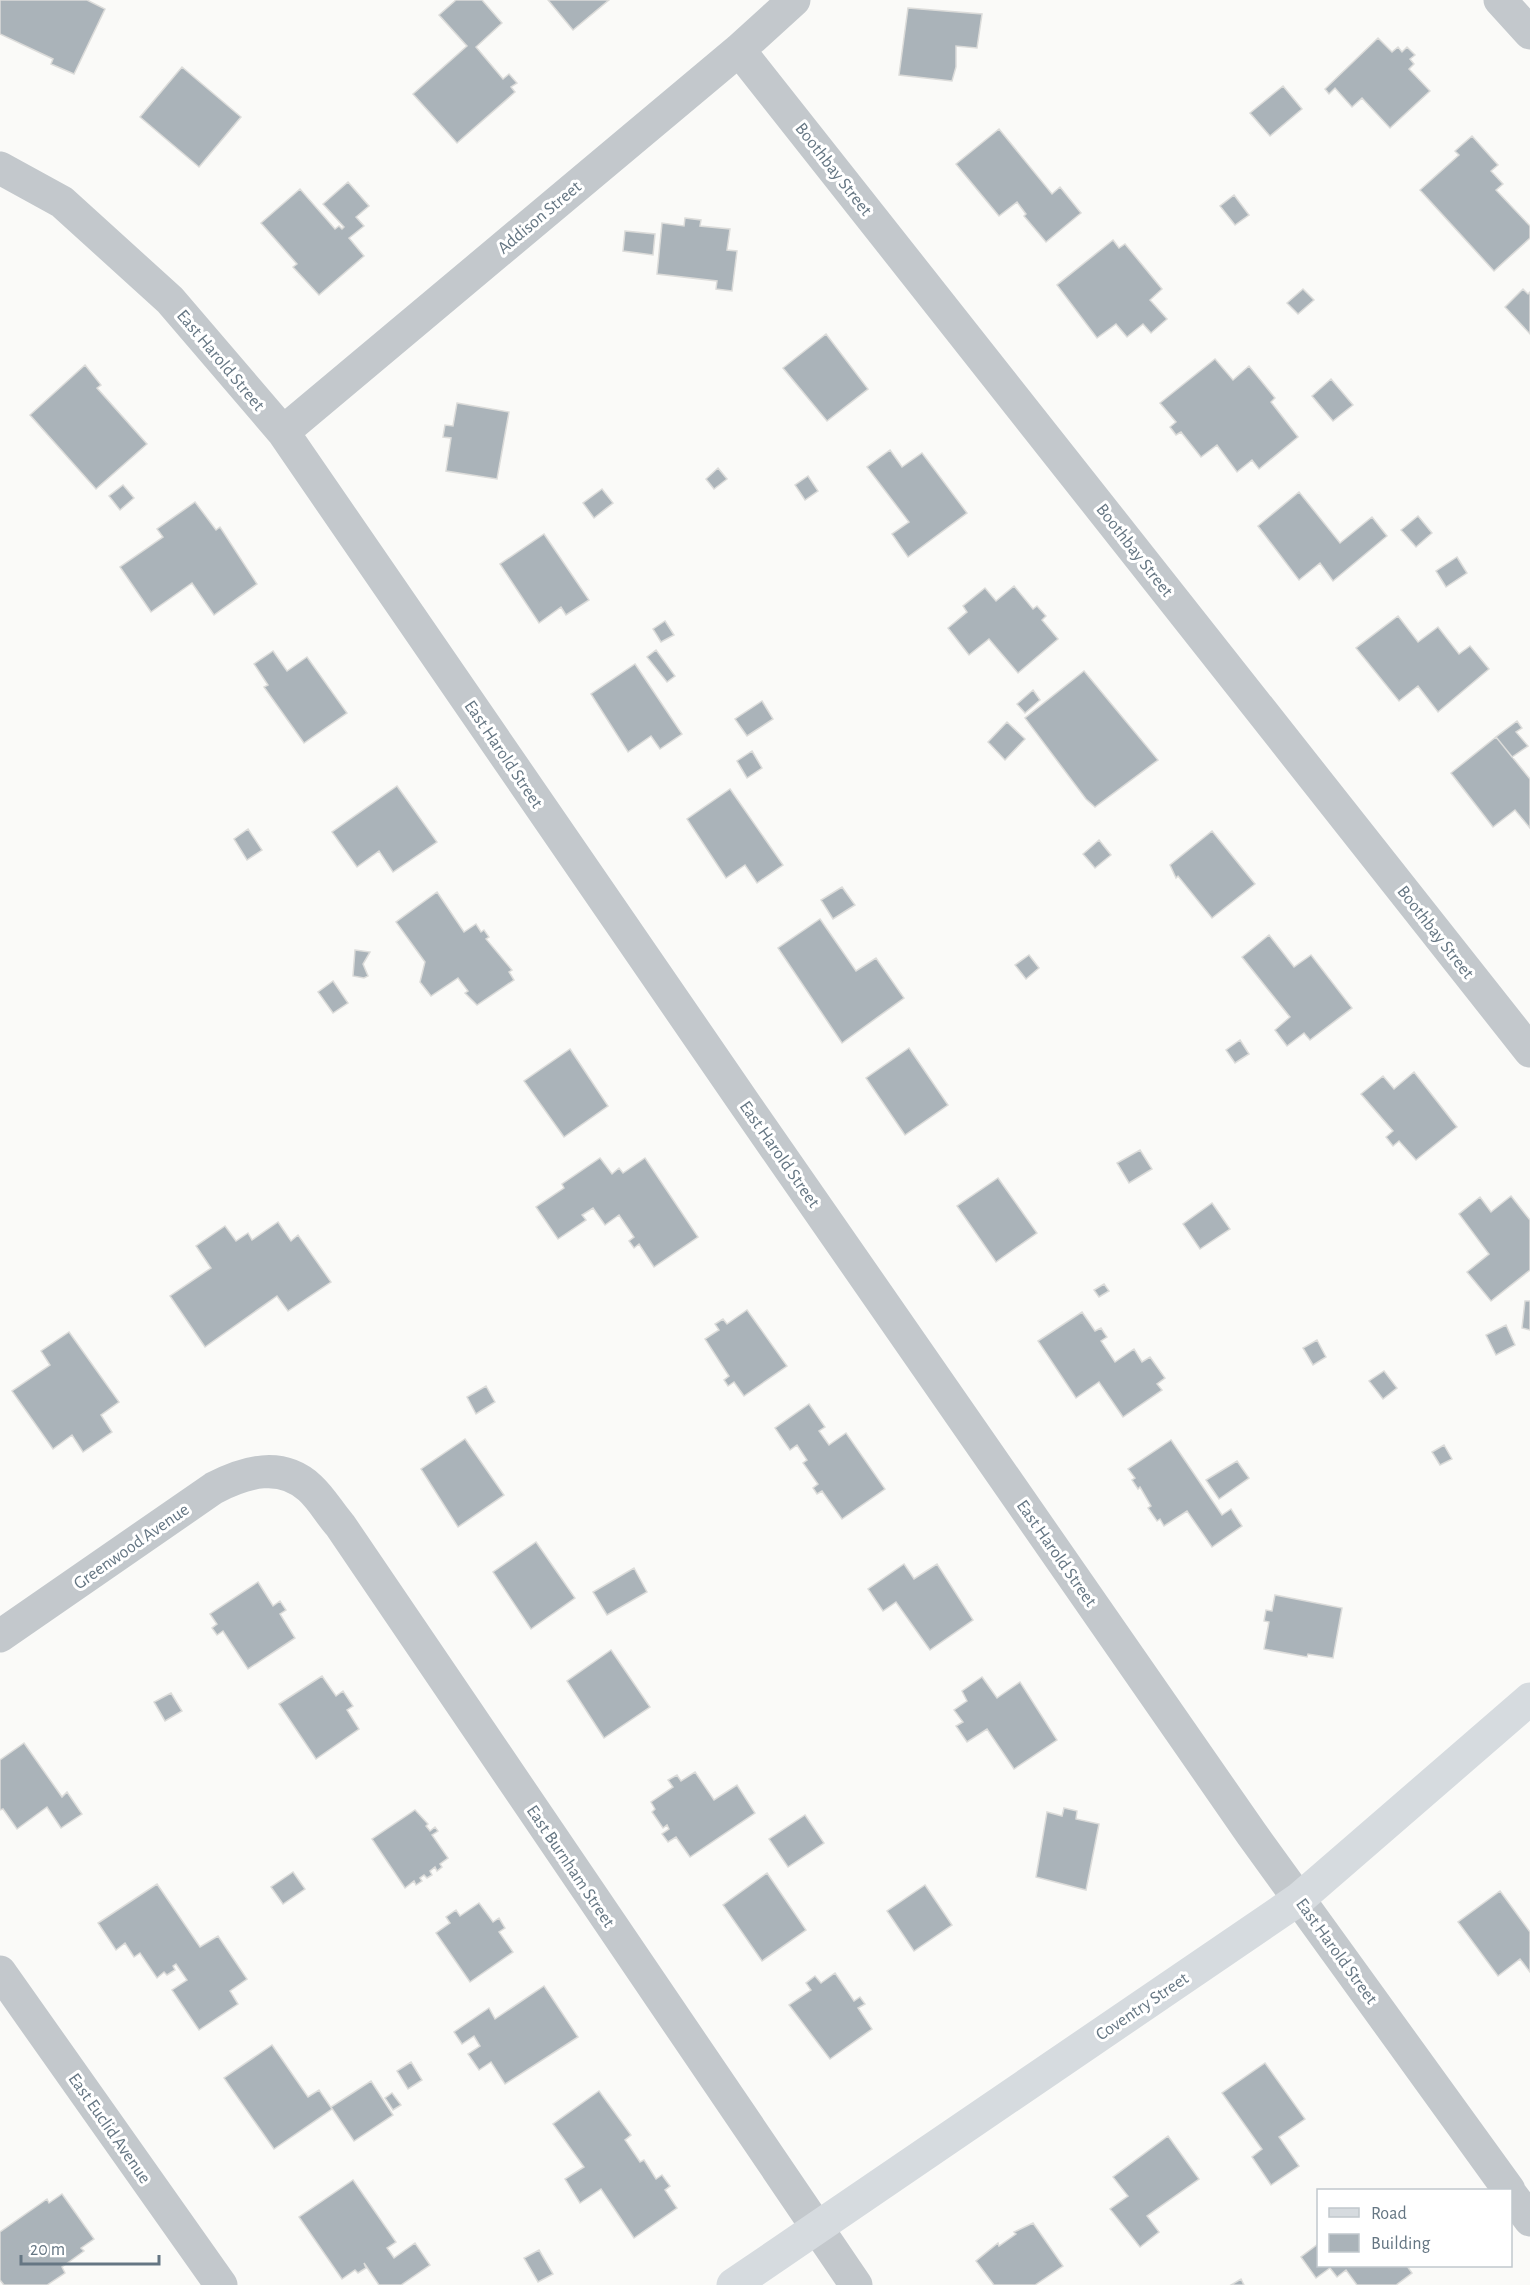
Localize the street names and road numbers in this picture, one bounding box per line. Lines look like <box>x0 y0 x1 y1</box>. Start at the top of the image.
street label: Boothbay Street <box>791 120 875 220</box>
street label: Addison Street <box>494 178 585 258</box>
street label: East Harold Street <box>173 307 268 415</box>
street label: Boothbay Street <box>1092 501 1176 601</box>
street label: East Harold Street <box>461 697 546 812</box>
street label: Boothbay Street <box>1393 883 1477 983</box>
street label: East Harold Street <box>736 1098 823 1211</box>
street label: East Harold Street <box>1013 1497 1100 1610</box>
street label: Greenwood Avenue <box>71 1500 192 1593</box>
street label: East Burnham Street <box>523 1802 618 1931</box>
street label: East Harold Street <box>1292 1895 1381 2008</box>
street label: Coventry Street <box>1093 1969 1192 2044</box>
street label: East Euclid Avenue <box>65 2070 154 2187</box>

